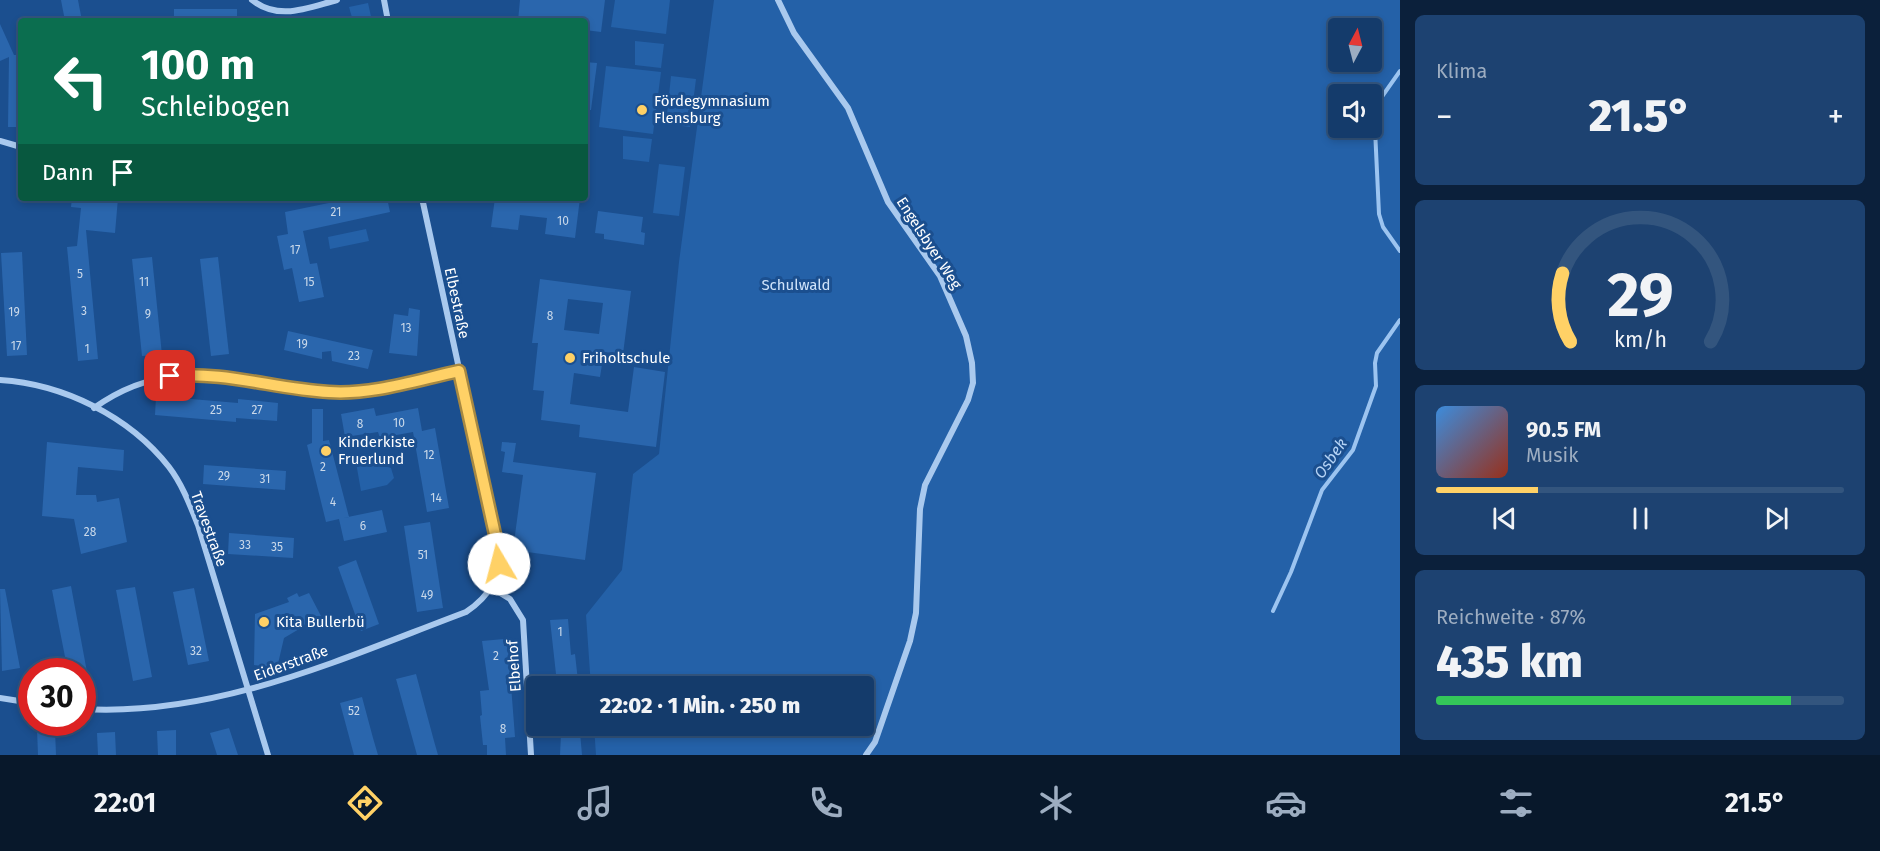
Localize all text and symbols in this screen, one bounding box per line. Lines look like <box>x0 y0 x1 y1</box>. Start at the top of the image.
north arrow <box>1328 18 1382 72</box>
map controls <box>1328 18 1382 138</box>
text: 100 m <box>141 40 255 90</box>
icon: left <box>42 42 120 120</box>
text: Klima <box>1436 59 1487 83</box>
button: sound <box>1328 84 1382 138</box>
text: 21.5° <box>1589 89 1691 143</box>
text: Schleibogen <box>141 91 291 123</box>
place label: Fördegymnasium Flensburg <box>654 92 770 127</box>
text: − <box>1436 97 1453 137</box>
text: + <box>1828 97 1844 137</box>
marker: Fördegymnasium Flensburg <box>635 103 649 117</box>
icon: arrive <box>106 156 139 189</box>
text: Dann <box>42 159 94 186</box>
street label: Engelsbyer Weg <box>893 194 966 293</box>
house number: 21 <box>331 205 341 219</box>
house number: 10 <box>557 214 569 228</box>
house number: 17 <box>290 243 300 257</box>
text: 29 <box>1607 258 1673 333</box>
street label: Elbestraße <box>441 266 473 340</box>
house number: 5 <box>77 267 83 281</box>
house number: 11 <box>139 275 149 289</box>
house number: 15 <box>303 275 315 289</box>
park label: Schulwald <box>761 276 831 294</box>
house number: 3 <box>81 304 87 318</box>
house number: 19 <box>8 305 20 319</box>
house number: 9 <box>145 307 151 321</box>
house number: 8 <box>547 309 554 323</box>
house number: 13 <box>400 321 412 335</box>
text: km/h <box>1613 327 1667 353</box>
house number: 19 <box>296 337 308 351</box>
house number: 17 <box>11 339 21 353</box>
house number: 1 <box>84 342 90 356</box>
house number: 23 <box>348 349 360 363</box>
place label: Friholtschule <box>582 349 670 367</box>
pin <box>144 350 195 401</box>
marker: Friholtschule <box>563 351 577 365</box>
icon: arrive <box>153 359 186 392</box>
house number: 25 <box>210 403 222 417</box>
house number: 27 <box>251 403 263 417</box>
house number: 10 <box>393 416 405 430</box>
text: 90.5 FM <box>1526 416 1601 443</box>
house number: 8 <box>357 417 364 431</box>
place label: Kinderkiste Fruerlund <box>338 433 415 468</box>
water label: Osbek <box>1310 434 1351 482</box>
text: Musik <box>1526 443 1578 467</box>
marker: Kinderkiste Fruerlund <box>319 444 333 458</box>
house number: 12 <box>423 448 435 462</box>
house number: 2 <box>320 460 326 474</box>
house number: 29 <box>218 469 230 483</box>
house number: 31 <box>260 472 270 486</box>
street label: Travestraße <box>187 489 231 569</box>
house number: 14 <box>430 491 442 505</box>
house number: 4 <box>330 495 337 509</box>
icon: previous <box>1488 502 1521 535</box>
icon: pause <box>1624 502 1657 535</box>
icon: next <box>1760 502 1793 535</box>
house number: 6 <box>360 519 366 533</box>
house number: 28 <box>84 525 97 539</box>
position arrow <box>467 532 531 596</box>
house number: 33 <box>239 538 251 552</box>
house number: 35 <box>271 540 283 554</box>
house number: 51 <box>418 548 428 562</box>
house number: 49 <box>421 588 433 602</box>
text: Reichweite · 87% <box>1436 605 1586 629</box>
place label: Kita Bullerbü <box>276 613 365 631</box>
marker: Kita Bullerbü <box>257 615 271 629</box>
house number: 1 <box>557 625 563 639</box>
text: 435 km <box>1436 635 1583 689</box>
street label: Elbehof <box>503 638 525 693</box>
street label: Eiderstraße <box>251 641 331 685</box>
house number: 32 <box>190 644 202 658</box>
house number: 2 <box>493 649 499 663</box>
speed limit sign: 30 <box>18 658 96 736</box>
text: 22:02 · 1 Min. · 250 m <box>600 692 800 719</box>
house number: 52 <box>348 704 360 718</box>
house number: 8 <box>500 722 507 736</box>
icon: directions <box>344 782 386 824</box>
icon: music <box>574 782 616 824</box>
icon: phone <box>805 782 847 824</box>
icon: climate <box>1035 782 1077 824</box>
icon: car <box>1265 782 1307 824</box>
icon: filters <box>1495 782 1537 824</box>
text: 22:01 <box>94 787 156 819</box>
text: 21.5° <box>1725 787 1786 819</box>

